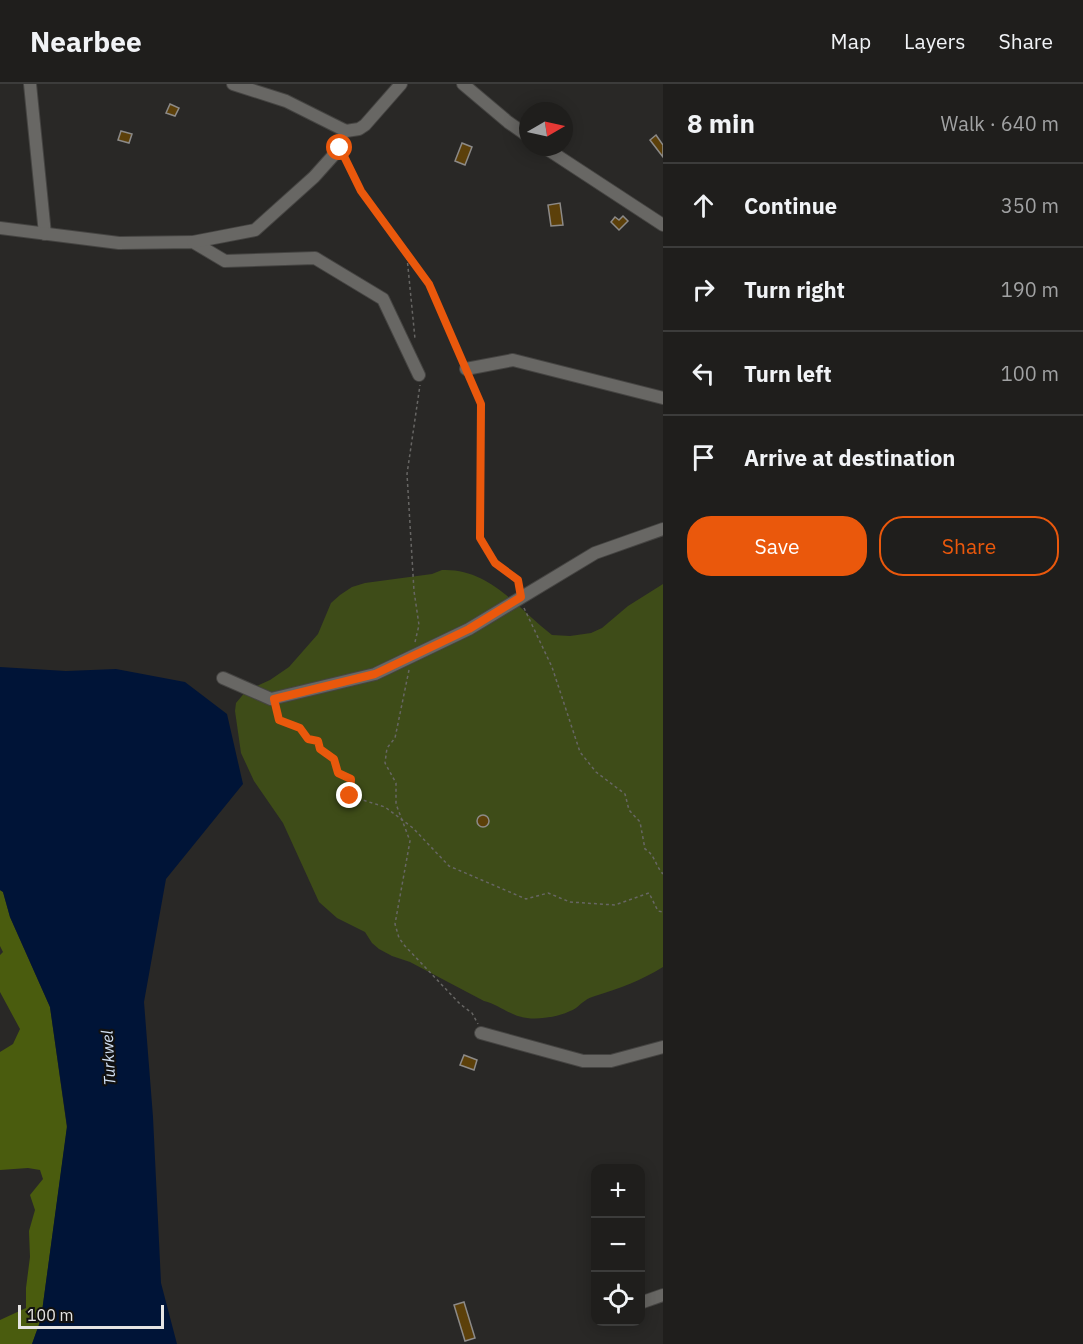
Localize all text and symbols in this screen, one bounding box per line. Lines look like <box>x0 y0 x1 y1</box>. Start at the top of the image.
text: Nearbee <box>30 23 142 60</box>
text: Map <box>831 27 871 55</box>
text: Layers <box>904 27 966 55</box>
text: Share <box>999 27 1053 55</box>
north arrow <box>519 102 573 156</box>
text: 8 min <box>687 106 755 140</box>
text: Walk · 640 m <box>941 110 1059 137</box>
route start <box>326 134 352 160</box>
icon: ahead <box>687 189 720 222</box>
text: Continue <box>744 191 837 220</box>
text: 350 m <box>1001 192 1059 219</box>
icon: right <box>687 273 720 306</box>
text: Turn right <box>744 275 845 304</box>
text: 190 m <box>1001 276 1059 303</box>
icon: left <box>687 357 720 390</box>
text: Turn left <box>744 359 832 388</box>
text: 100 m <box>1001 360 1059 387</box>
icon: arrive <box>687 441 720 474</box>
text: Arrive at destination <box>744 443 955 472</box>
button: Save <box>687 516 867 576</box>
button: Share <box>879 516 1059 576</box>
route end <box>336 782 362 808</box>
water label: Turkwel <box>97 1029 119 1086</box>
map controls <box>591 1164 645 1326</box>
button: + <box>591 1164 645 1218</box>
button: − <box>591 1218 645 1272</box>
button: locate <box>591 1272 645 1326</box>
scale bar <box>18 1302 164 1330</box>
text: 100 m <box>27 1305 74 1325</box>

